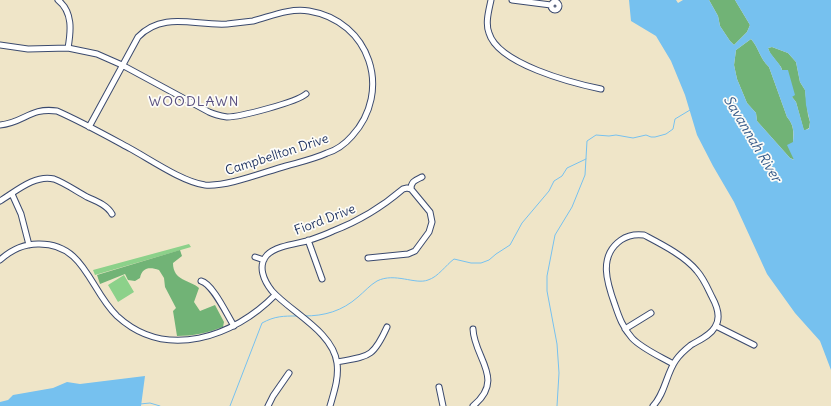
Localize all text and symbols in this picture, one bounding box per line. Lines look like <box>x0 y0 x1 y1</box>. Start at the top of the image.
water label: Savannah River <box>720 93 784 185</box>
district label: WOODLAWN <box>149 94 239 110</box>
street label: Campbellton Drive <box>223 131 331 179</box>
street label: Fiord Drive <box>292 201 358 239</box>

